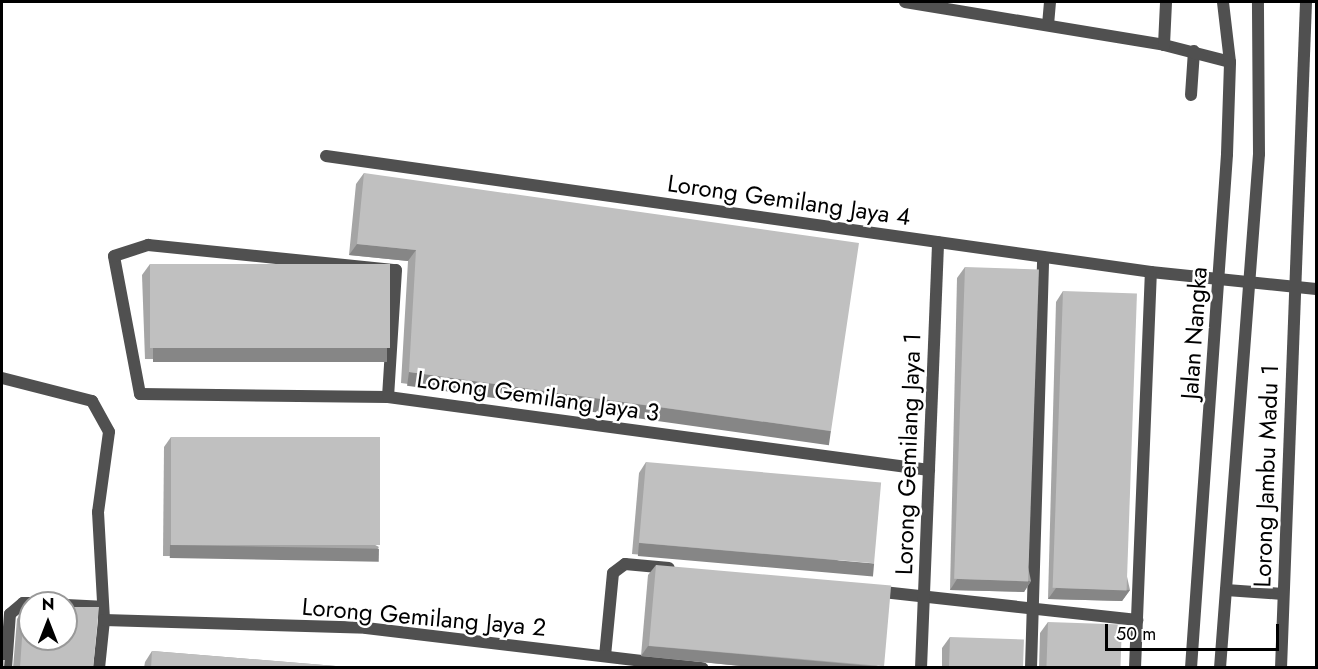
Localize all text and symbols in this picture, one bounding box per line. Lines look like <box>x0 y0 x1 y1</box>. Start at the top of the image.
street label: Lorong Gemilang Jaya 4 <box>666 169 912 231</box>
street label: Jalan Nangka <box>1175 266 1213 400</box>
street label: Lorong Gemilang Jaya 1 <box>889 333 927 575</box>
street label: Lorong Jambu Madu 1 <box>1248 364 1284 588</box>
street label: Lorong Gemilang Jaya 3 <box>415 365 661 427</box>
north arrow <box>18 591 78 651</box>
street label: Lorong Gemilang Jaya 2 <box>301 592 547 642</box>
text: N <box>42 593 54 616</box>
scale bar <box>1108 612 1282 650</box>
text: 50 m <box>1116 621 1156 647</box>

